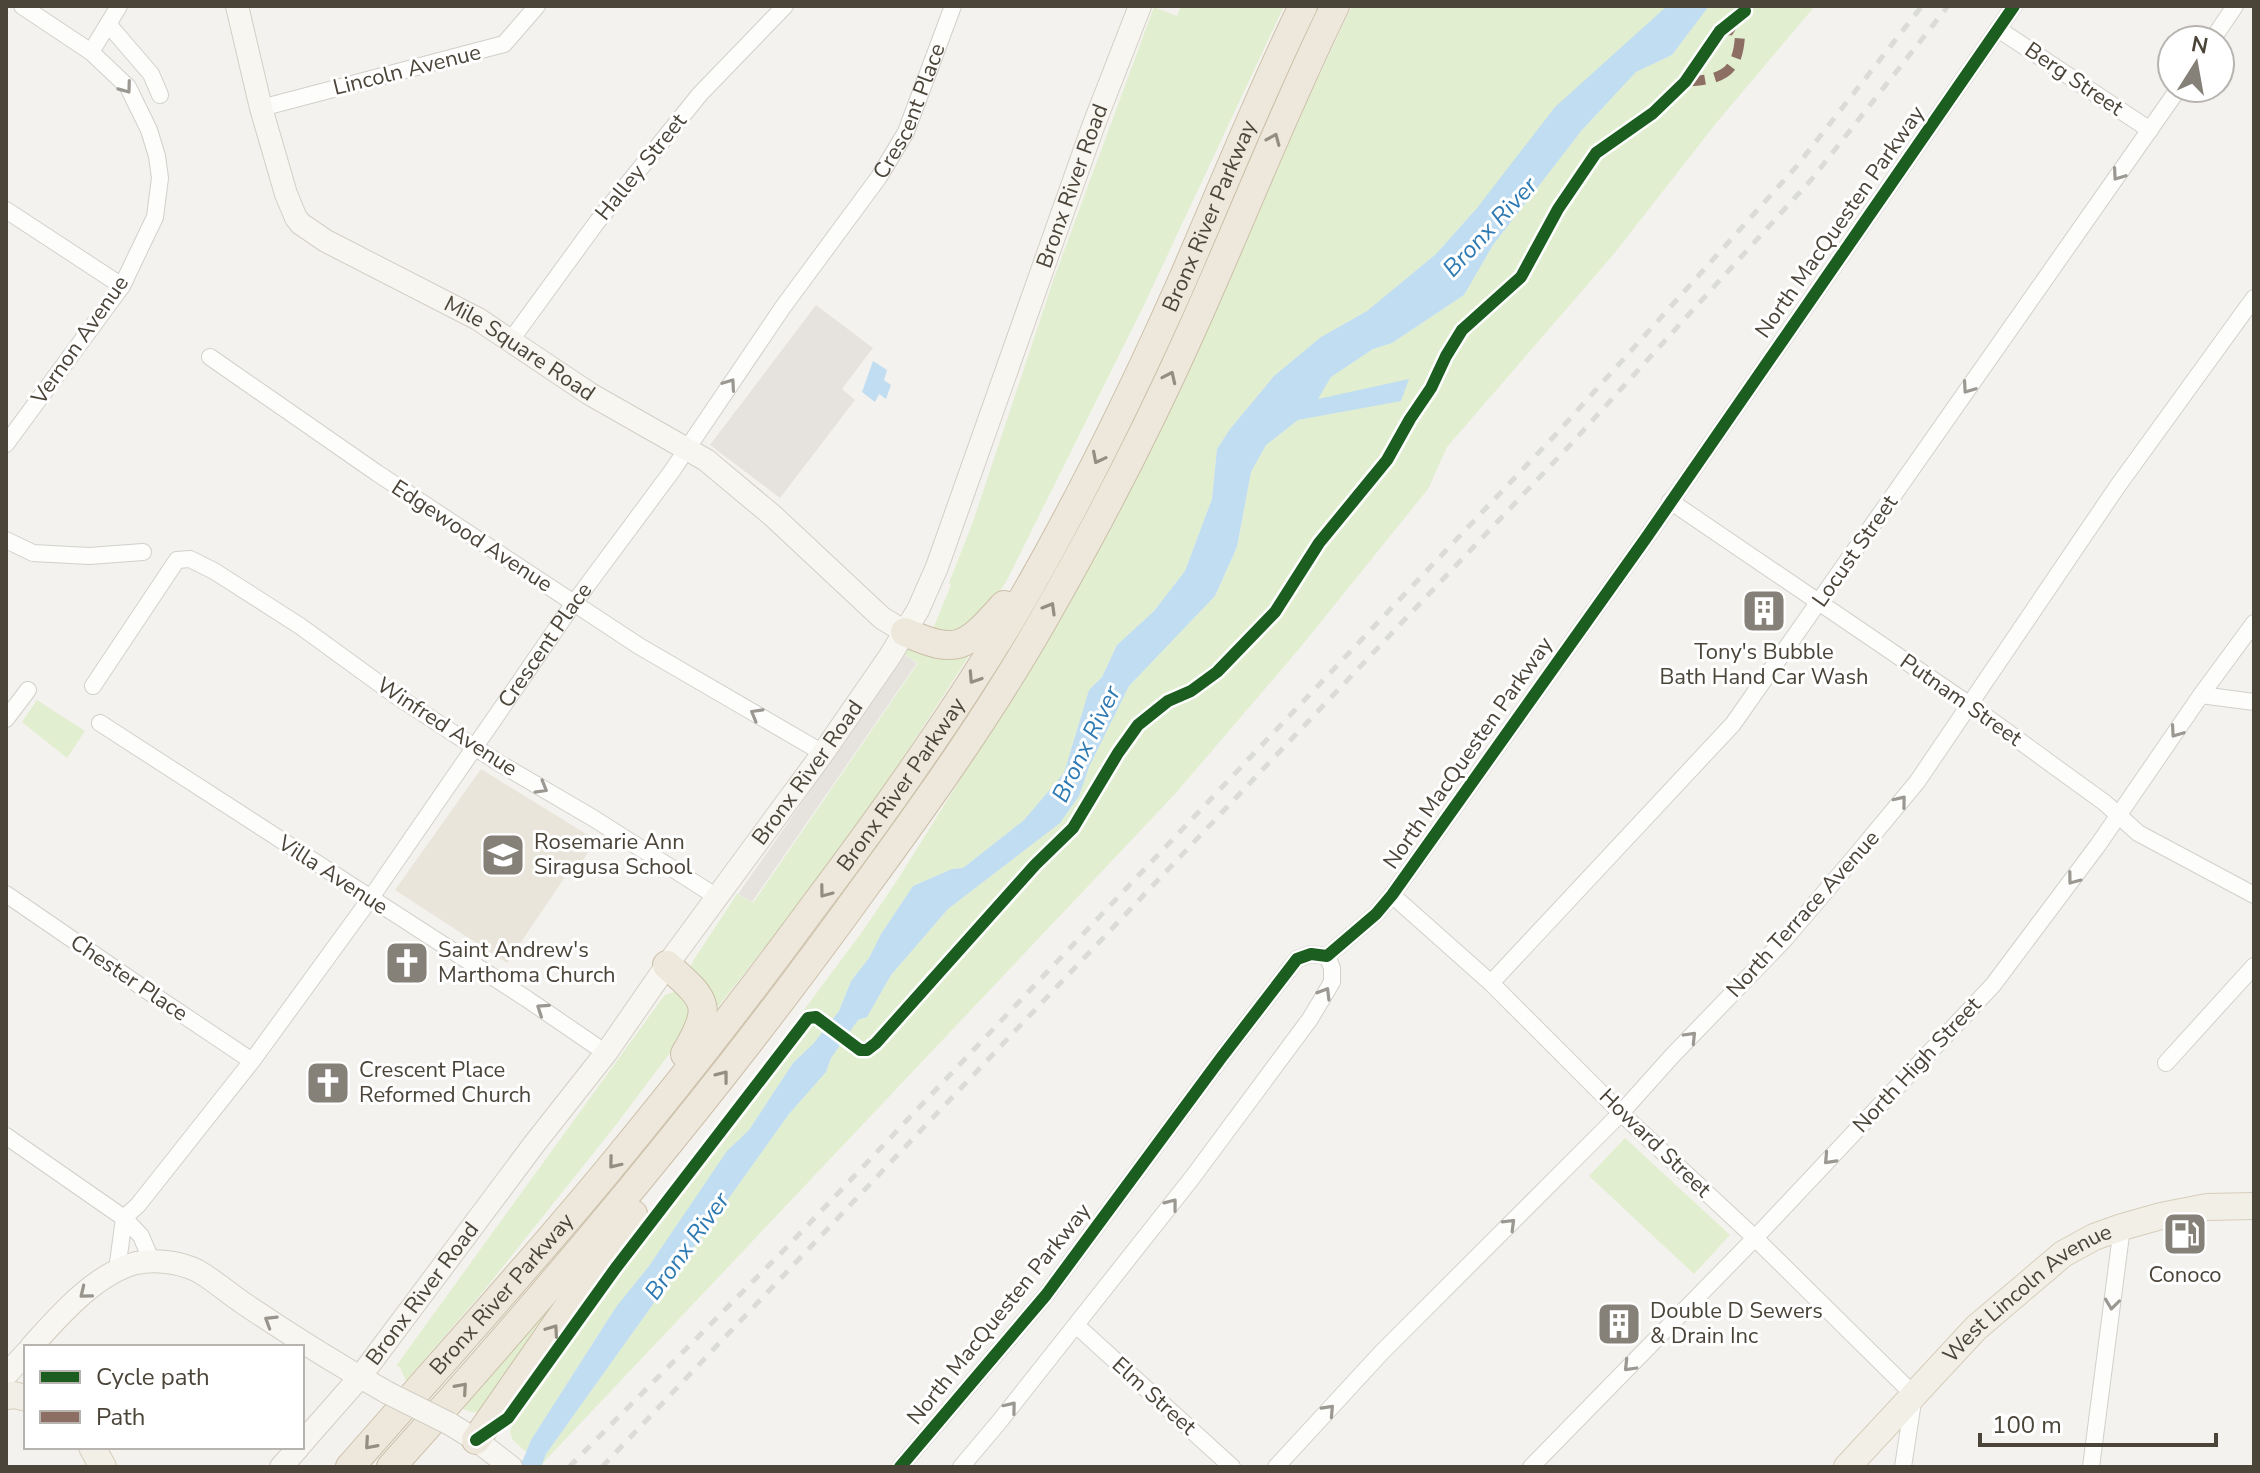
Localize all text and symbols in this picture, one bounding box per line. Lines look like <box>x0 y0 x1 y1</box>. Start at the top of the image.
north arrow <box>2156 24 2236 104</box>
text: N <box>2189 29 2211 62</box>
street label: Berg Street <box>2019 35 2129 123</box>
street label: Lincoln Avenue <box>330 37 484 103</box>
street label: Crescent Place <box>866 39 953 185</box>
one-way arrow <box>116 79 131 94</box>
street label: North MacQuesten Parkway <box>1748 99 1932 344</box>
street label: Bronx River Road <box>1029 100 1115 272</box>
street label: Halley Street <box>588 107 694 227</box>
street label: Bronx River Parkway <box>1155 115 1264 317</box>
one-way arrow <box>1265 133 1281 147</box>
one-way arrow <box>2113 166 2128 181</box>
water label: Bronx River <box>1435 169 1545 284</box>
street label: Vernon Avenue <box>24 269 136 411</box>
street label: Mile Square Road <box>439 289 601 408</box>
one-way arrow <box>1160 371 1176 386</box>
one-way arrow <box>720 378 735 392</box>
one-way arrow <box>1963 379 1978 393</box>
one-way arrow <box>1092 449 1108 464</box>
street label: Edgewood Avenue <box>386 473 558 599</box>
street label: Locust Street <box>1805 489 1905 613</box>
street label: Crescent Place <box>491 576 599 714</box>
building icon: Tony's Bubble Bath Hand Car Wash <box>1740 587 1788 635</box>
one-way arrow <box>1040 602 1056 617</box>
street label: North MacQuesten Parkway <box>1376 630 1560 875</box>
place label: Tony's Bubble Bath Hand Car Wash <box>1659 637 1869 692</box>
street label: Putnam Street <box>1894 647 2028 753</box>
street label: Winfred Avenue <box>371 670 523 784</box>
one-way arrow <box>968 670 983 684</box>
water label: Bronx River <box>1044 679 1129 807</box>
street label: Bronx River Parkway <box>830 691 973 877</box>
street label: Bronx River Road <box>745 694 870 851</box>
one-way arrow <box>750 708 765 724</box>
one-way arrow <box>2171 723 2186 737</box>
one-way arrow <box>533 778 548 794</box>
one-way arrow <box>1891 796 1906 810</box>
street label: North Terrace Avenue <box>1720 824 1886 1004</box>
place label: Rosemarie Ann Siragusa School <box>534 827 693 882</box>
street label: Villa Avenue <box>271 828 394 922</box>
school or university icon: Rosemarie Ann Siragusa School <box>479 831 527 879</box>
one-way arrow <box>2068 870 2082 885</box>
one-way arrow <box>820 883 835 898</box>
street label: Chester Place <box>64 928 194 1028</box>
place label: Saint Andrew's Marthoma Church <box>438 935 616 990</box>
church icon: Saint Andrew's Marthoma Church <box>383 939 431 987</box>
one-way arrow <box>1315 987 1331 1002</box>
street label: North High Street <box>1846 990 1988 1139</box>
one-way arrow <box>536 1004 550 1019</box>
one-way arrow <box>1681 1032 1696 1046</box>
place label: Crescent Place Reformed Church <box>359 1055 531 1110</box>
church icon: Crescent Place Reformed Church <box>304 1059 352 1107</box>
one-way arrow <box>714 1070 728 1085</box>
street label: Howard Street <box>1592 1082 1718 1204</box>
one-way arrow <box>1823 1150 1838 1164</box>
one-way arrow <box>609 1154 624 1168</box>
water label: Bronx River <box>637 1185 738 1306</box>
street label: North MacQuesten Parkway <box>900 1196 1098 1431</box>
one-way arrow <box>1163 1198 1177 1213</box>
street label: Bronx River Parkway <box>423 1206 581 1382</box>
fuel station icon: Conoco <box>2161 1210 2209 1258</box>
street label: Bronx River Road <box>359 1216 486 1371</box>
street label: West Lincoln Avenue <box>1936 1217 2116 1369</box>
one-way arrow <box>1501 1219 1515 1233</box>
place label: Conoco <box>2148 1260 2222 1290</box>
one-way arrow <box>79 1284 94 1298</box>
place label: Double D Sewers & Drain Inc <box>1650 1296 1823 1351</box>
one-way arrow <box>2104 1297 2121 1311</box>
building icon: Double D Sewers & Drain Inc <box>1595 1300 1643 1348</box>
one-way arrow <box>265 1315 279 1330</box>
one-way arrow <box>543 1325 558 1339</box>
legend <box>24 1345 304 1449</box>
street label: Elm Street <box>1105 1350 1203 1442</box>
one-way arrow <box>1624 1357 1638 1371</box>
text: Cycle path <box>96 1361 210 1393</box>
one-way arrow <box>452 1382 467 1397</box>
scale bar <box>1980 1397 2216 1447</box>
text: Path <box>96 1401 145 1433</box>
one-way arrow <box>1001 1401 1015 1416</box>
one-way arrow <box>1319 1404 1333 1419</box>
text: 100 m <box>1992 1409 2062 1441</box>
one-way arrow <box>365 1435 380 1450</box>

